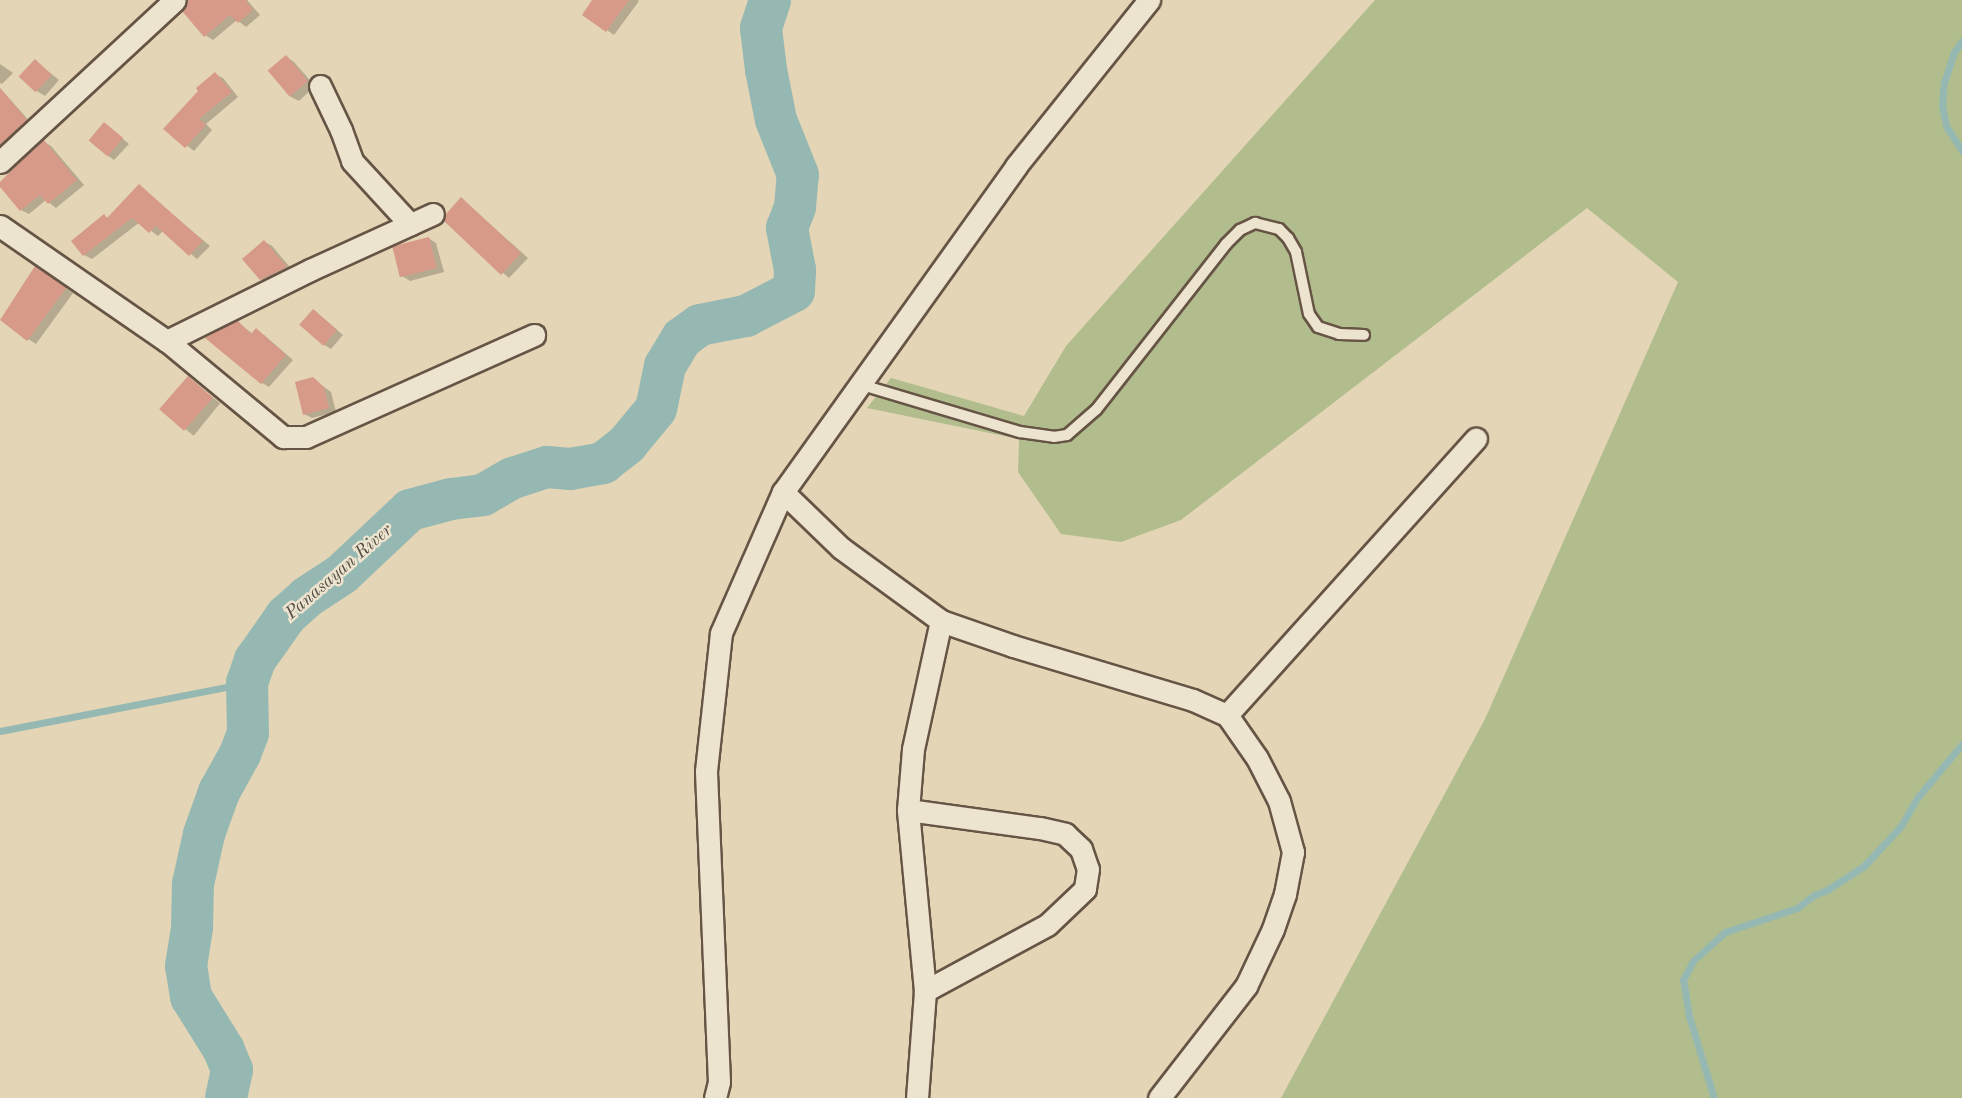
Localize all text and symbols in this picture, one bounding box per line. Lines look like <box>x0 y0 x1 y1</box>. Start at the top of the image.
water label: Panasayan River <box>281 520 397 624</box>

